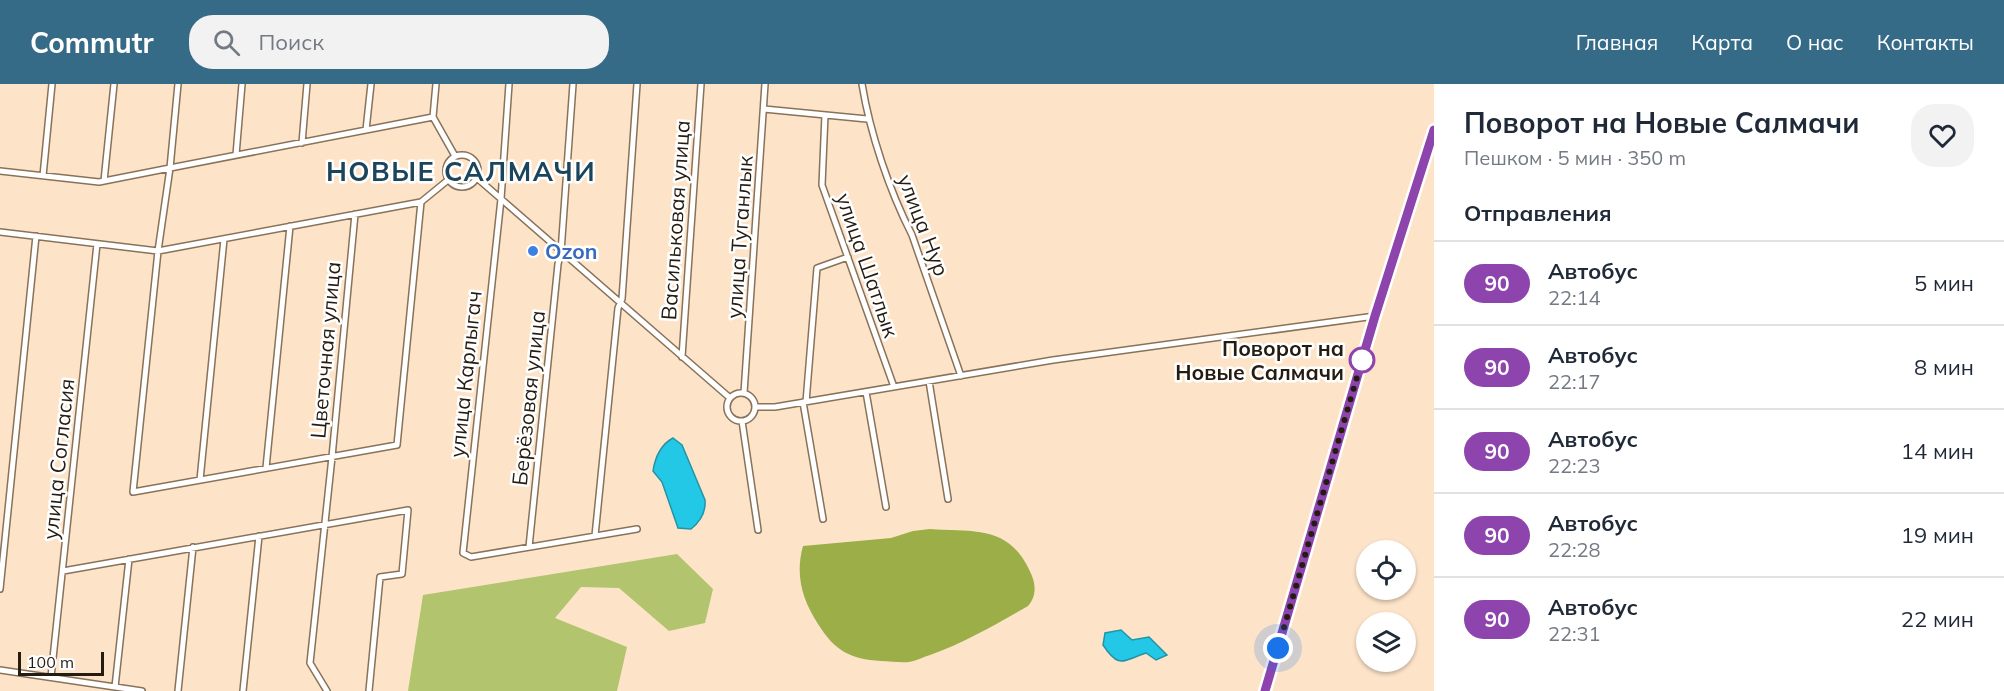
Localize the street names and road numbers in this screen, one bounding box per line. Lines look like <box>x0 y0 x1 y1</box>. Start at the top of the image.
street label: Васильковая улица <box>655 119 695 321</box>
street label: улица Туганлык <box>720 154 758 319</box>
street label: улица Нур <box>893 170 955 280</box>
street label: улица Шатлык <box>831 189 905 341</box>
street label: Цветочная улица <box>304 261 346 439</box>
street label: улица Карлыгач <box>443 289 487 459</box>
street label: Берёзовая улица <box>506 309 550 487</box>
street label: улица Согласия <box>37 377 79 541</box>

